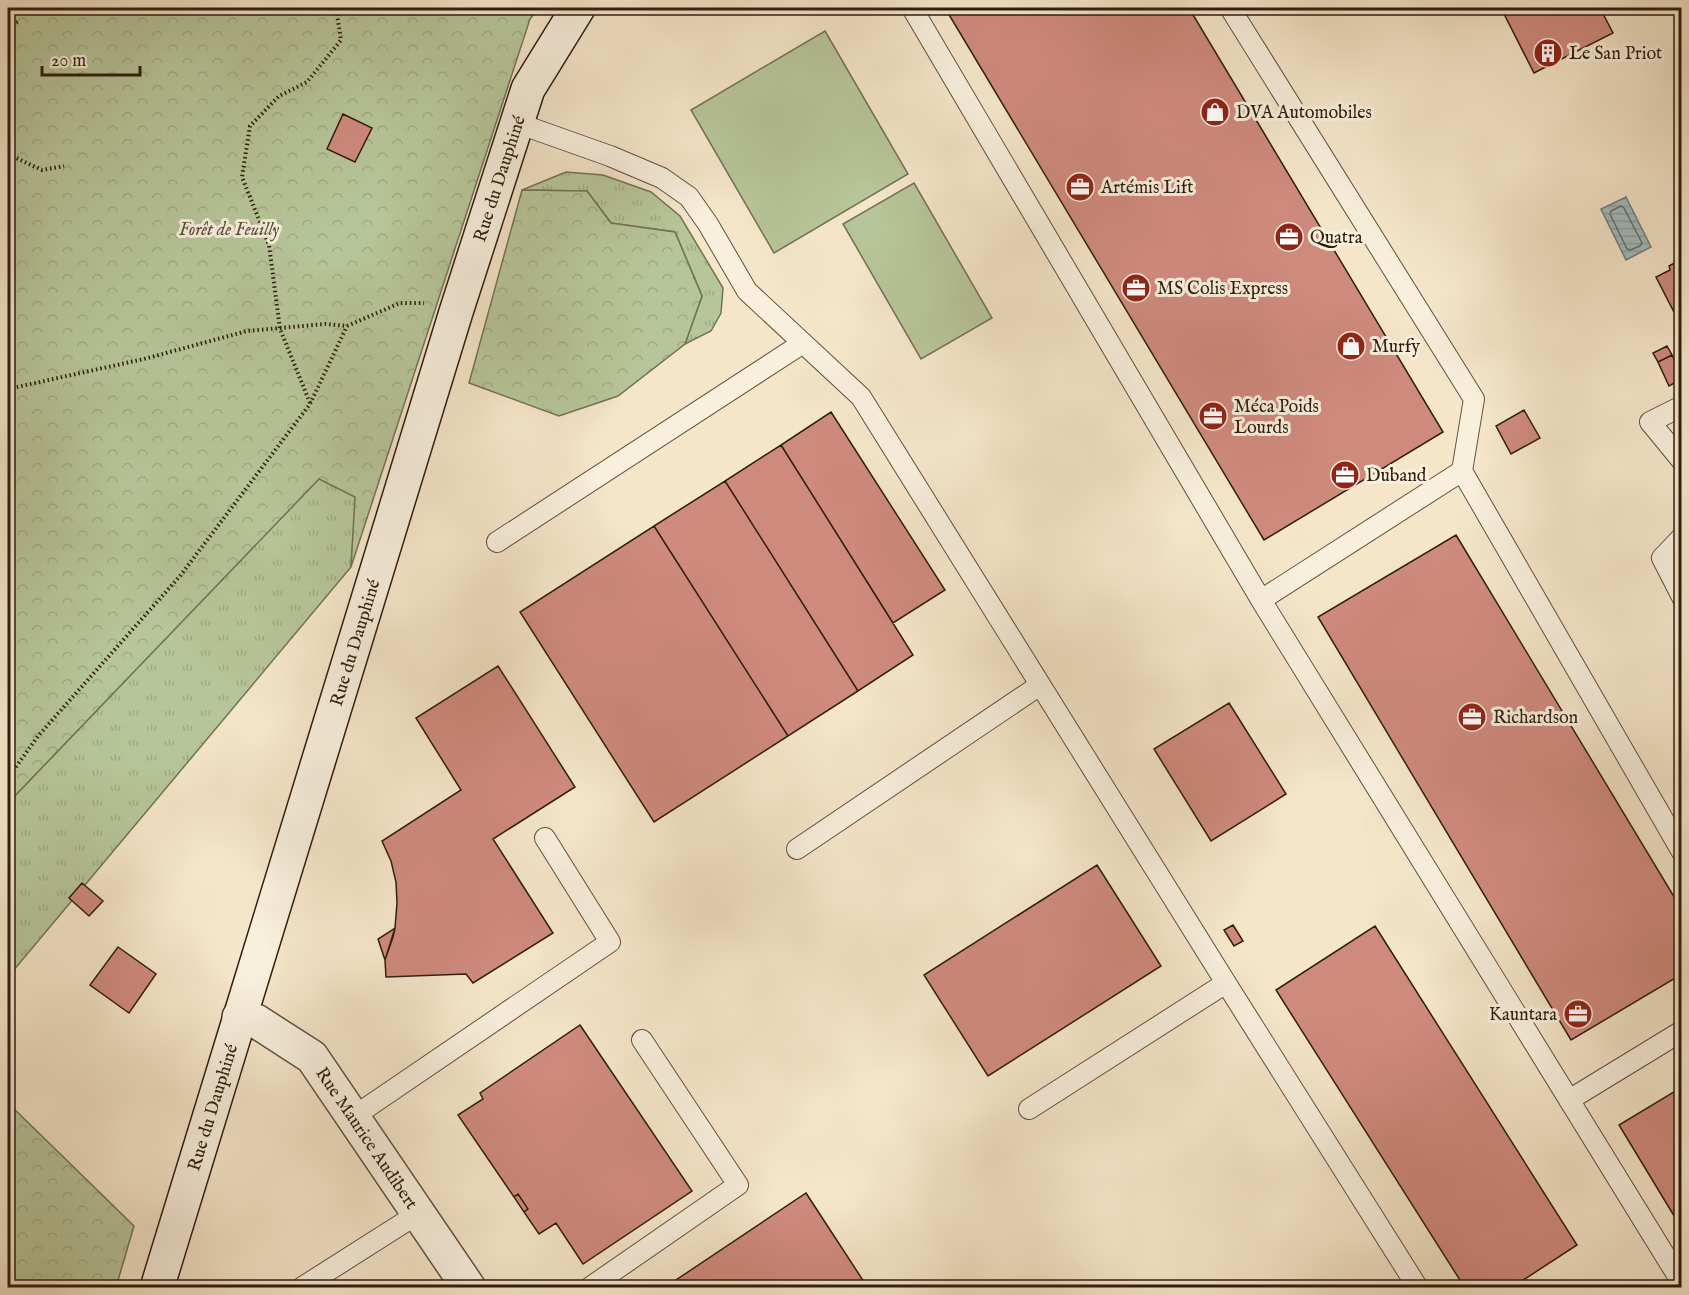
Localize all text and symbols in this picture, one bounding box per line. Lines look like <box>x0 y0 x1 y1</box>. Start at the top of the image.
building icon: Le San Priot <box>1532 37 1564 69</box>
scale bar <box>42 39 140 77</box>
place label: Le San Priot <box>1569 43 1662 66</box>
text: 20 m <box>51 50 86 73</box>
shop icon: DVA Automobiles <box>1199 96 1231 128</box>
place label: DVA Automobiles <box>1236 102 1372 125</box>
street label: Rue du Dauphiné <box>469 113 532 245</box>
office icon: Artémis Lift <box>1064 171 1096 203</box>
place label: Artémis Lift <box>1100 177 1194 200</box>
park label: Forêt de Feuilly <box>179 219 279 242</box>
office icon: Quatra <box>1273 221 1305 253</box>
place label: Quatra <box>1310 227 1363 250</box>
office icon: MS Colis Express <box>1120 272 1152 304</box>
place label: MS Colis Express <box>1157 278 1288 301</box>
shop icon: Murfy <box>1335 330 1367 362</box>
place label: Murfy <box>1372 336 1420 359</box>
place label: Méca Poids Lourds <box>1234 396 1319 440</box>
office icon: Méca Poids Lourds <box>1197 400 1229 432</box>
office icon: Duband <box>1329 459 1361 491</box>
place label: Duband <box>1366 465 1427 488</box>
street label: Rue du Dauphiné <box>326 577 386 709</box>
office icon: Richardson <box>1456 701 1488 733</box>
place label: Richardson <box>1493 707 1579 730</box>
office icon: Kauntara <box>1562 998 1594 1030</box>
place label: Kauntara <box>1489 1004 1557 1027</box>
street label: Rue du Dauphiné <box>184 1041 244 1174</box>
street label: Rue Maurice Audibert <box>309 1063 422 1214</box>

